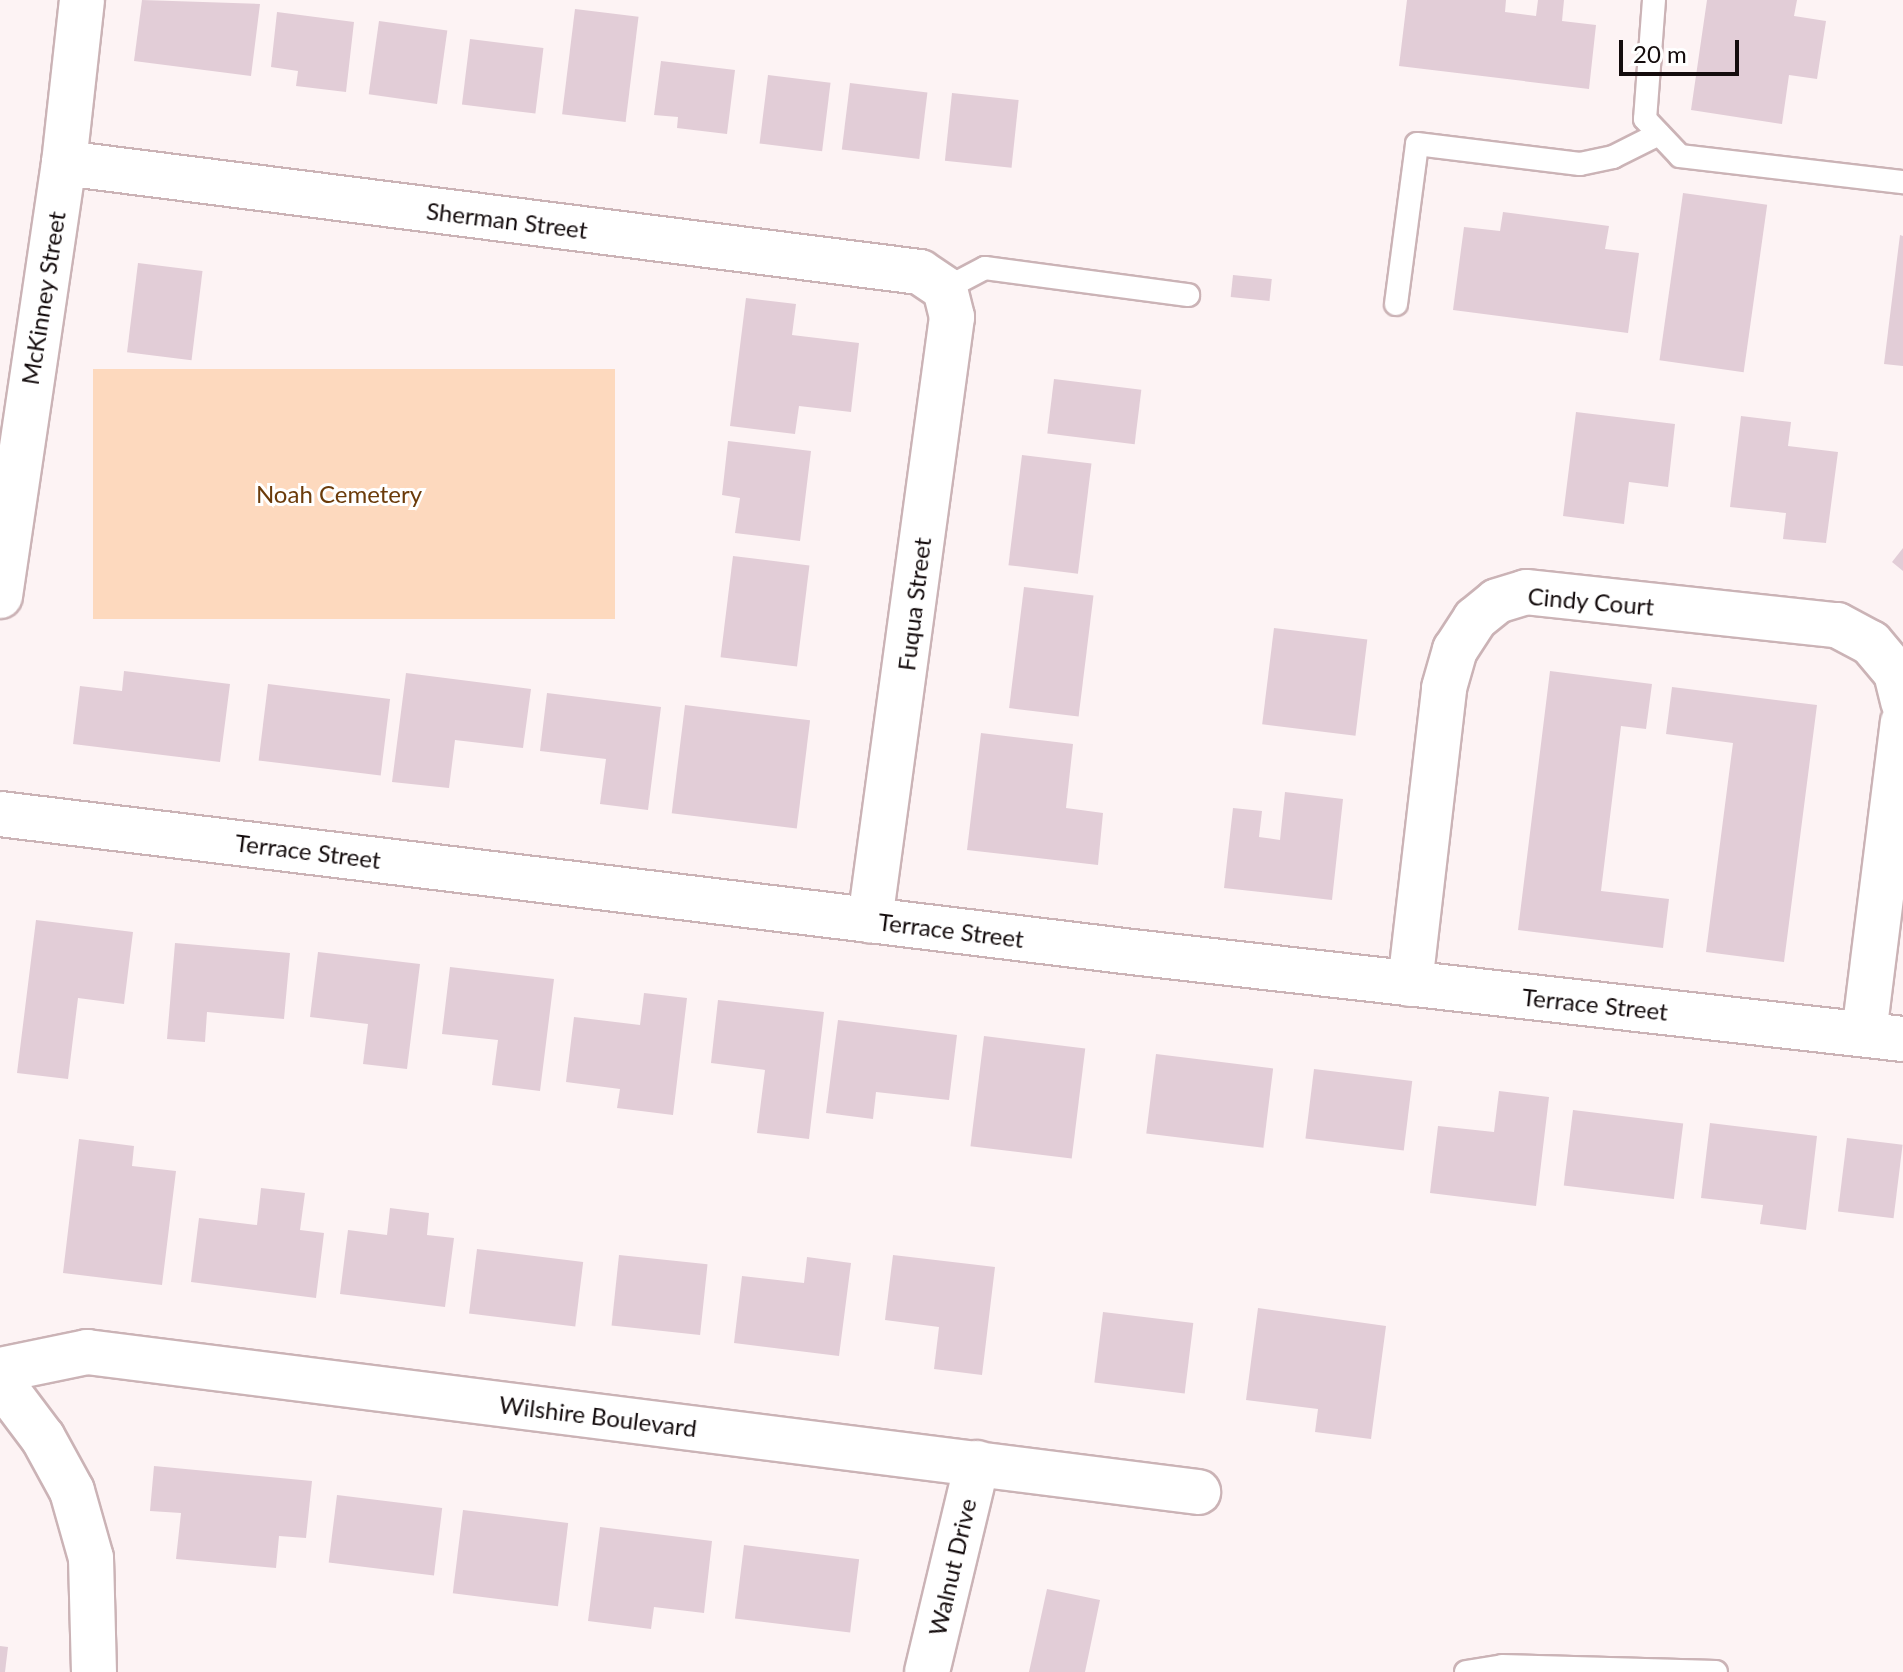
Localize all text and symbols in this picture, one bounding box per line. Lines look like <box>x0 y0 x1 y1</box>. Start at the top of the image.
scale bar <box>1623 24 1743 74</box>
text: 20 m <box>1633 39 1687 68</box>
street label: Sherman Street <box>425 196 589 244</box>
street label: McKinney Street <box>15 209 71 387</box>
park label: Noah Cemetery <box>256 480 422 508</box>
street label: Fuqua Street <box>892 536 936 672</box>
street label: Cindy Court <box>1526 581 1656 621</box>
street label: Terrace Street <box>234 828 382 874</box>
street label: Terrace Street <box>877 907 1025 953</box>
street label: Terrace Street <box>1521 982 1669 1026</box>
street label: Wilshire Boulevard <box>498 1390 698 1442</box>
street label: Walnut Drive <box>922 1496 982 1638</box>

